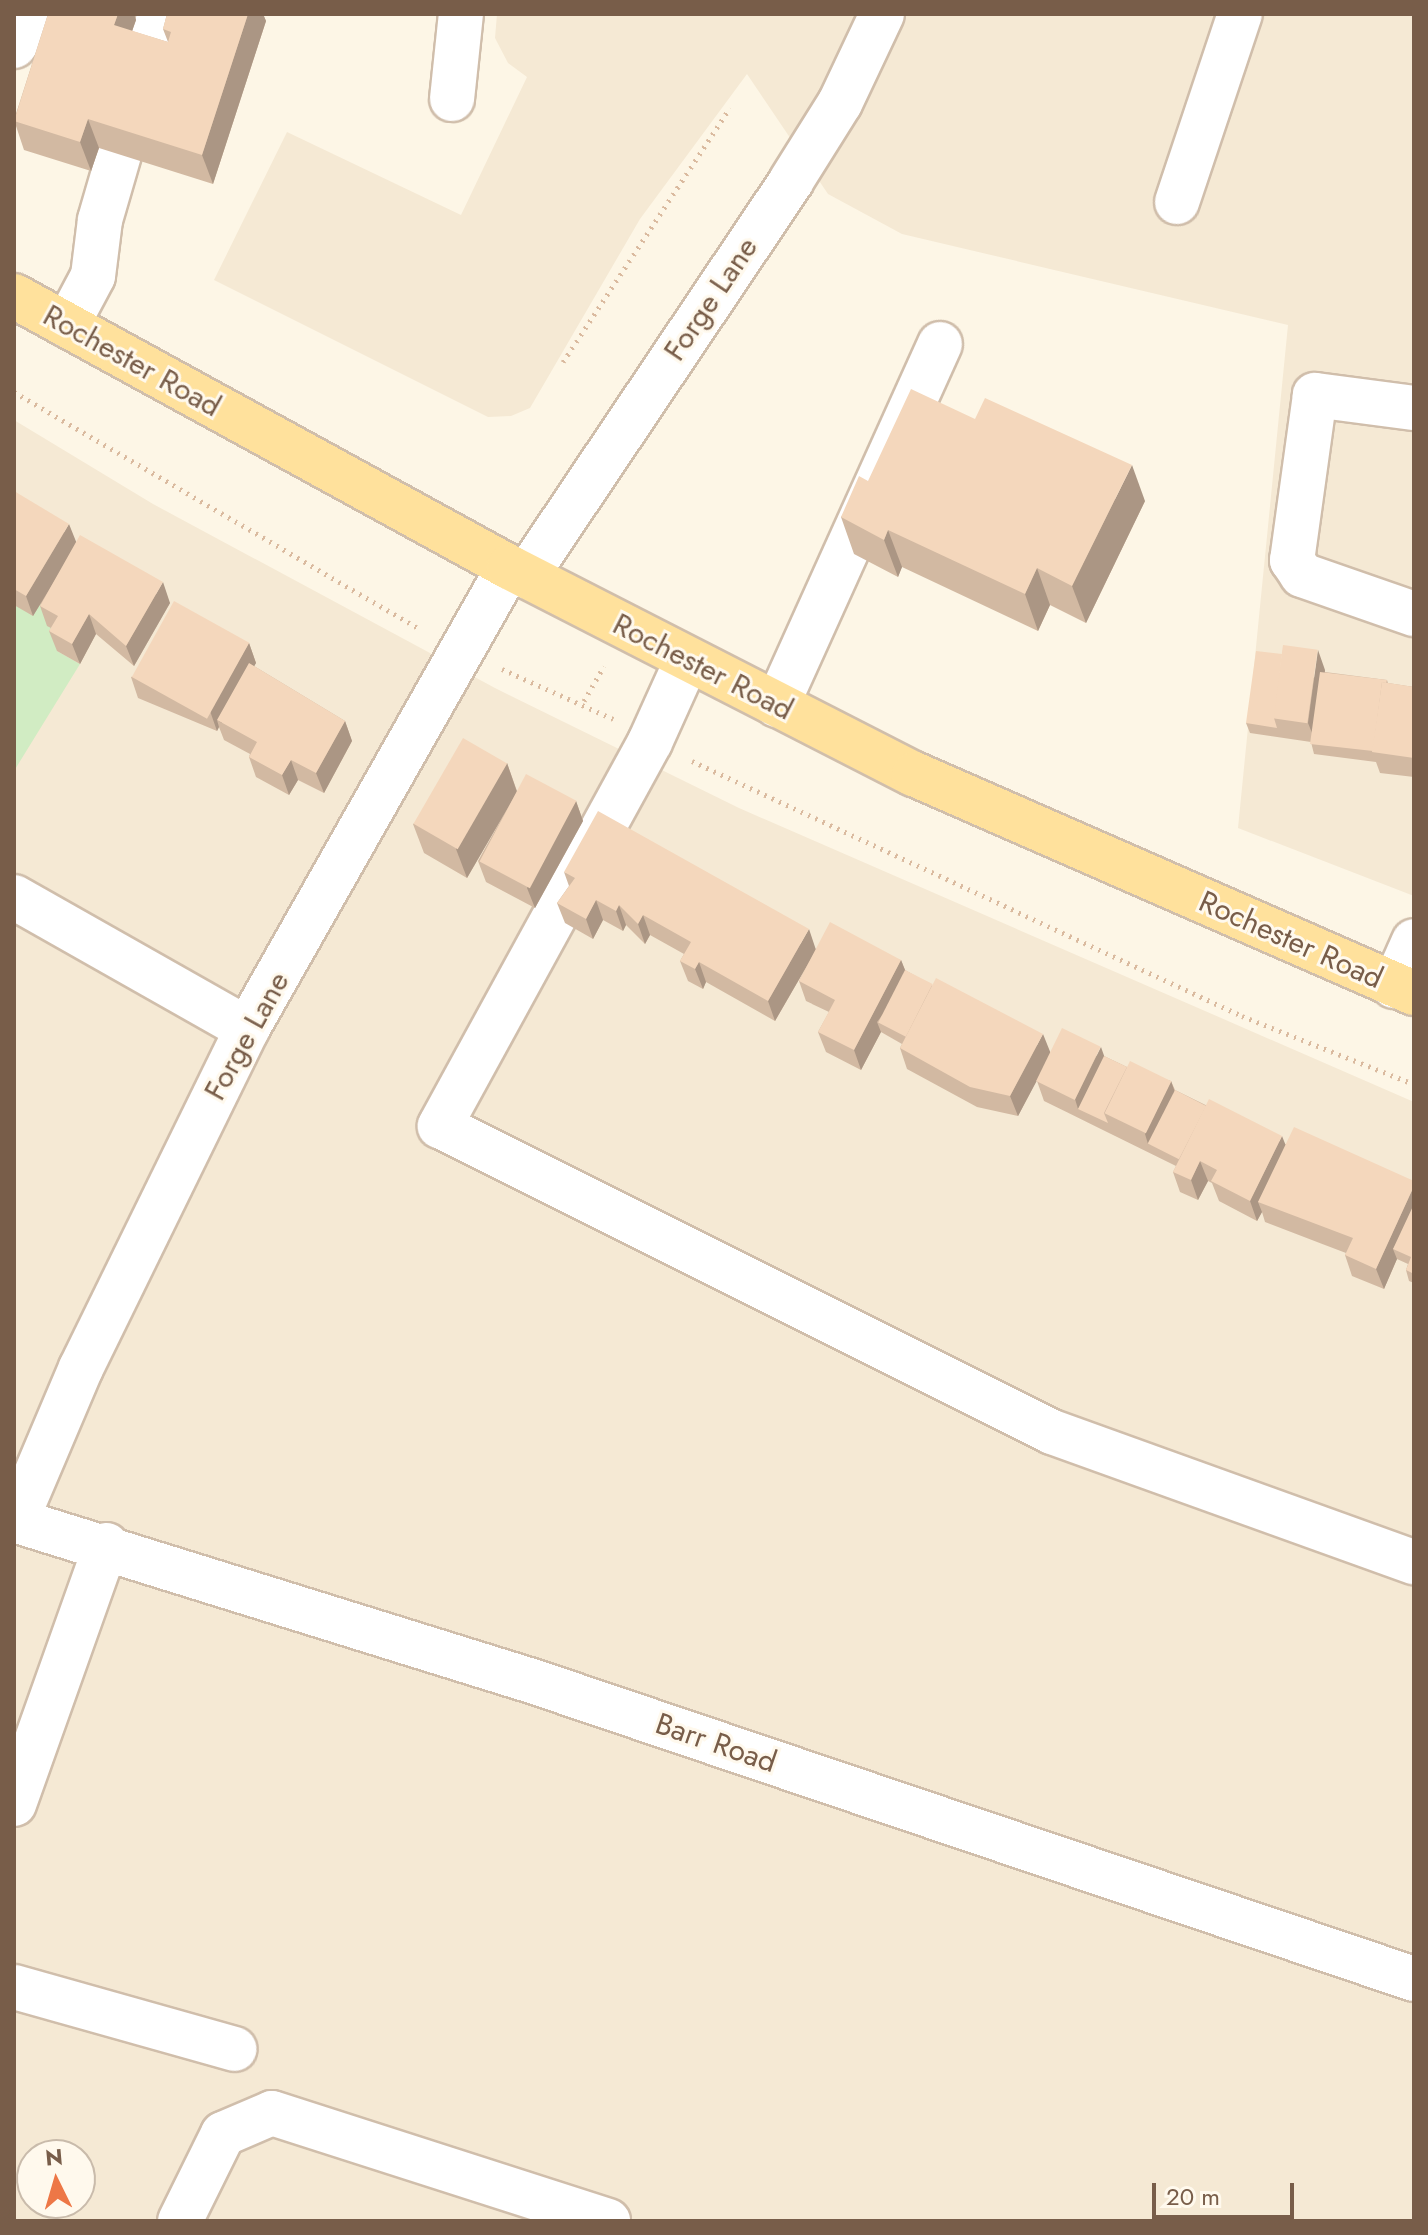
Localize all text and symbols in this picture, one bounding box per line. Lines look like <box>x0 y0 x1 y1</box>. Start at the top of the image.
street label: Forge Lane <box>657 230 765 368</box>
street label: Rochester Road <box>37 297 227 425</box>
street label: Rochester Road <box>607 606 799 728</box>
street label: Rochester Road <box>1193 883 1389 997</box>
street label: Forge Lane <box>197 966 297 1106</box>
street label: Barr Road <box>651 1706 781 1780</box>
north arrow <box>16 2139 96 2219</box>
text: N <box>44 2140 64 2174</box>
scale bar <box>1156 2167 1298 2217</box>
text: 20 m <box>1166 2179 1220 2214</box>

